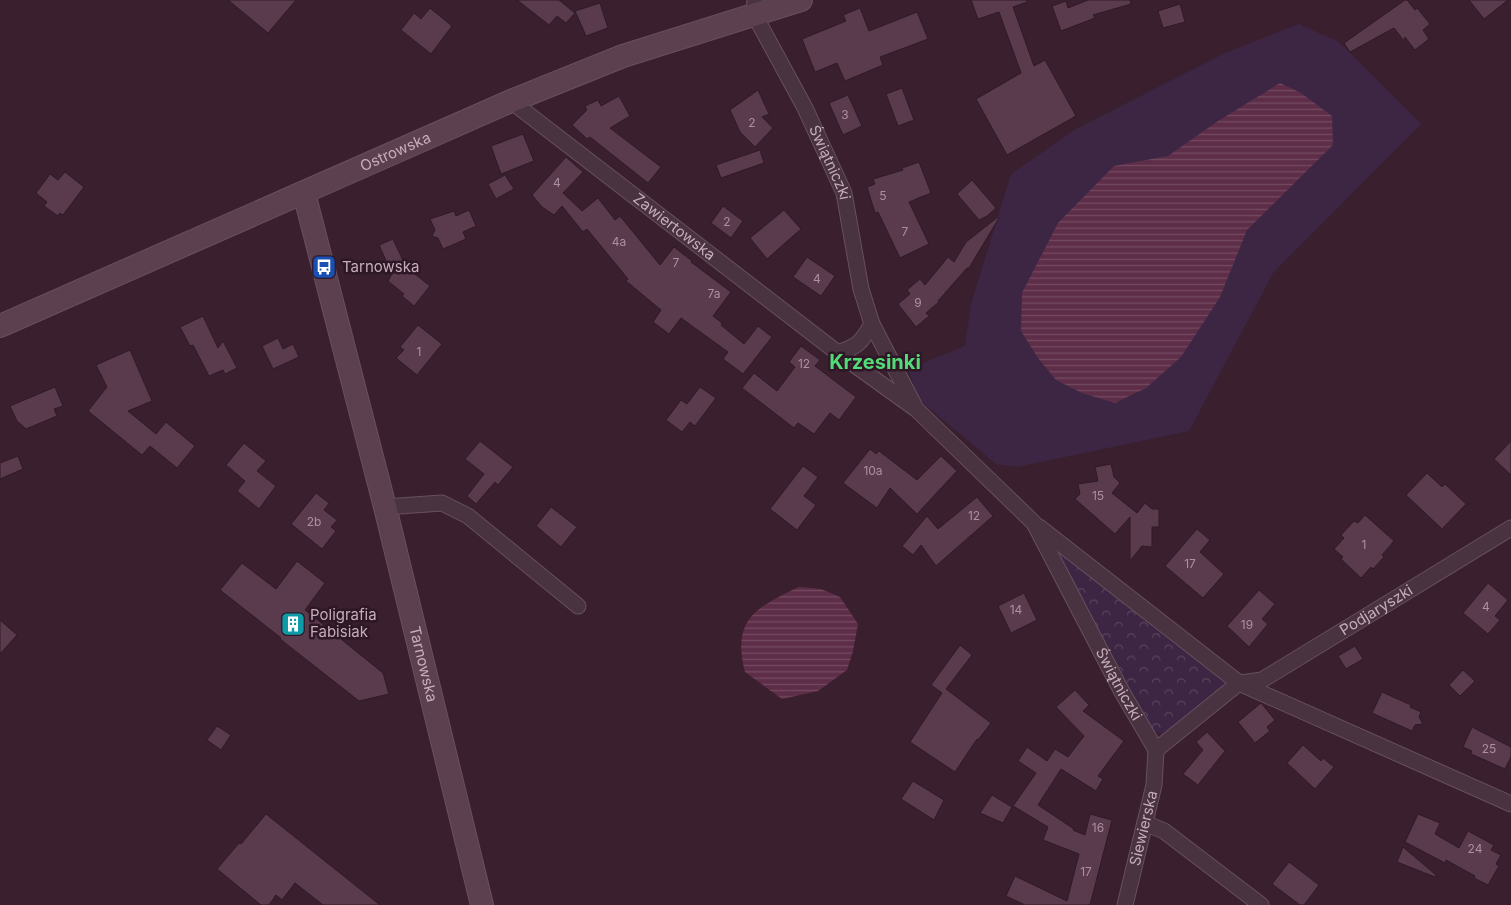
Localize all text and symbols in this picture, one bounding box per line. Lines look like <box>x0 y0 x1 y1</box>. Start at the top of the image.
house number: 3 <box>841 107 849 122</box>
house number: 2 <box>748 115 756 130</box>
street label: Świątniczki <box>805 122 855 201</box>
street label: Ostrowska <box>357 128 433 175</box>
house number: 4 <box>553 175 561 190</box>
house number: 5 <box>879 188 887 203</box>
street label: Zawiertowska <box>630 189 719 264</box>
house number: 2 <box>723 214 731 229</box>
house number: 7 <box>902 224 909 239</box>
house number: 4a <box>612 234 626 249</box>
bus stop icon: Tarnowska <box>311 254 337 280</box>
house number: 7 <box>673 255 680 270</box>
place label: Tarnowska <box>342 257 419 276</box>
house number: 4 <box>813 271 821 286</box>
house number: 7a <box>708 286 720 301</box>
house number: 9 <box>914 295 922 310</box>
house number: 1 <box>417 344 421 359</box>
district label: Krzesinki <box>829 350 921 374</box>
house number: 12 <box>798 356 810 371</box>
house number: 10a <box>863 463 883 478</box>
house number: 15 <box>1092 488 1104 503</box>
house number: 12 <box>968 508 980 523</box>
house number: 2b <box>307 514 321 529</box>
house number: 1 <box>1362 537 1366 552</box>
house number: 17 <box>1184 556 1196 571</box>
street label: Podjaryszki <box>1336 580 1416 639</box>
house number: 4 <box>1482 599 1490 614</box>
house number: 14 <box>1010 602 1023 617</box>
place label: Poligrafia Fabisiak <box>310 605 377 641</box>
building icon: Poligrafia Fabisiak <box>280 611 306 637</box>
house number: 19 <box>1241 617 1253 632</box>
street label: Tarnowska <box>405 624 442 704</box>
street label: Świątniczki <box>1092 644 1147 724</box>
house number: 25 <box>1482 741 1496 756</box>
street label: Siewierska <box>1125 789 1161 868</box>
house number: 16 <box>1092 820 1104 835</box>
house number: 24 <box>1468 841 1483 856</box>
house number: 17 <box>1080 864 1092 879</box>

